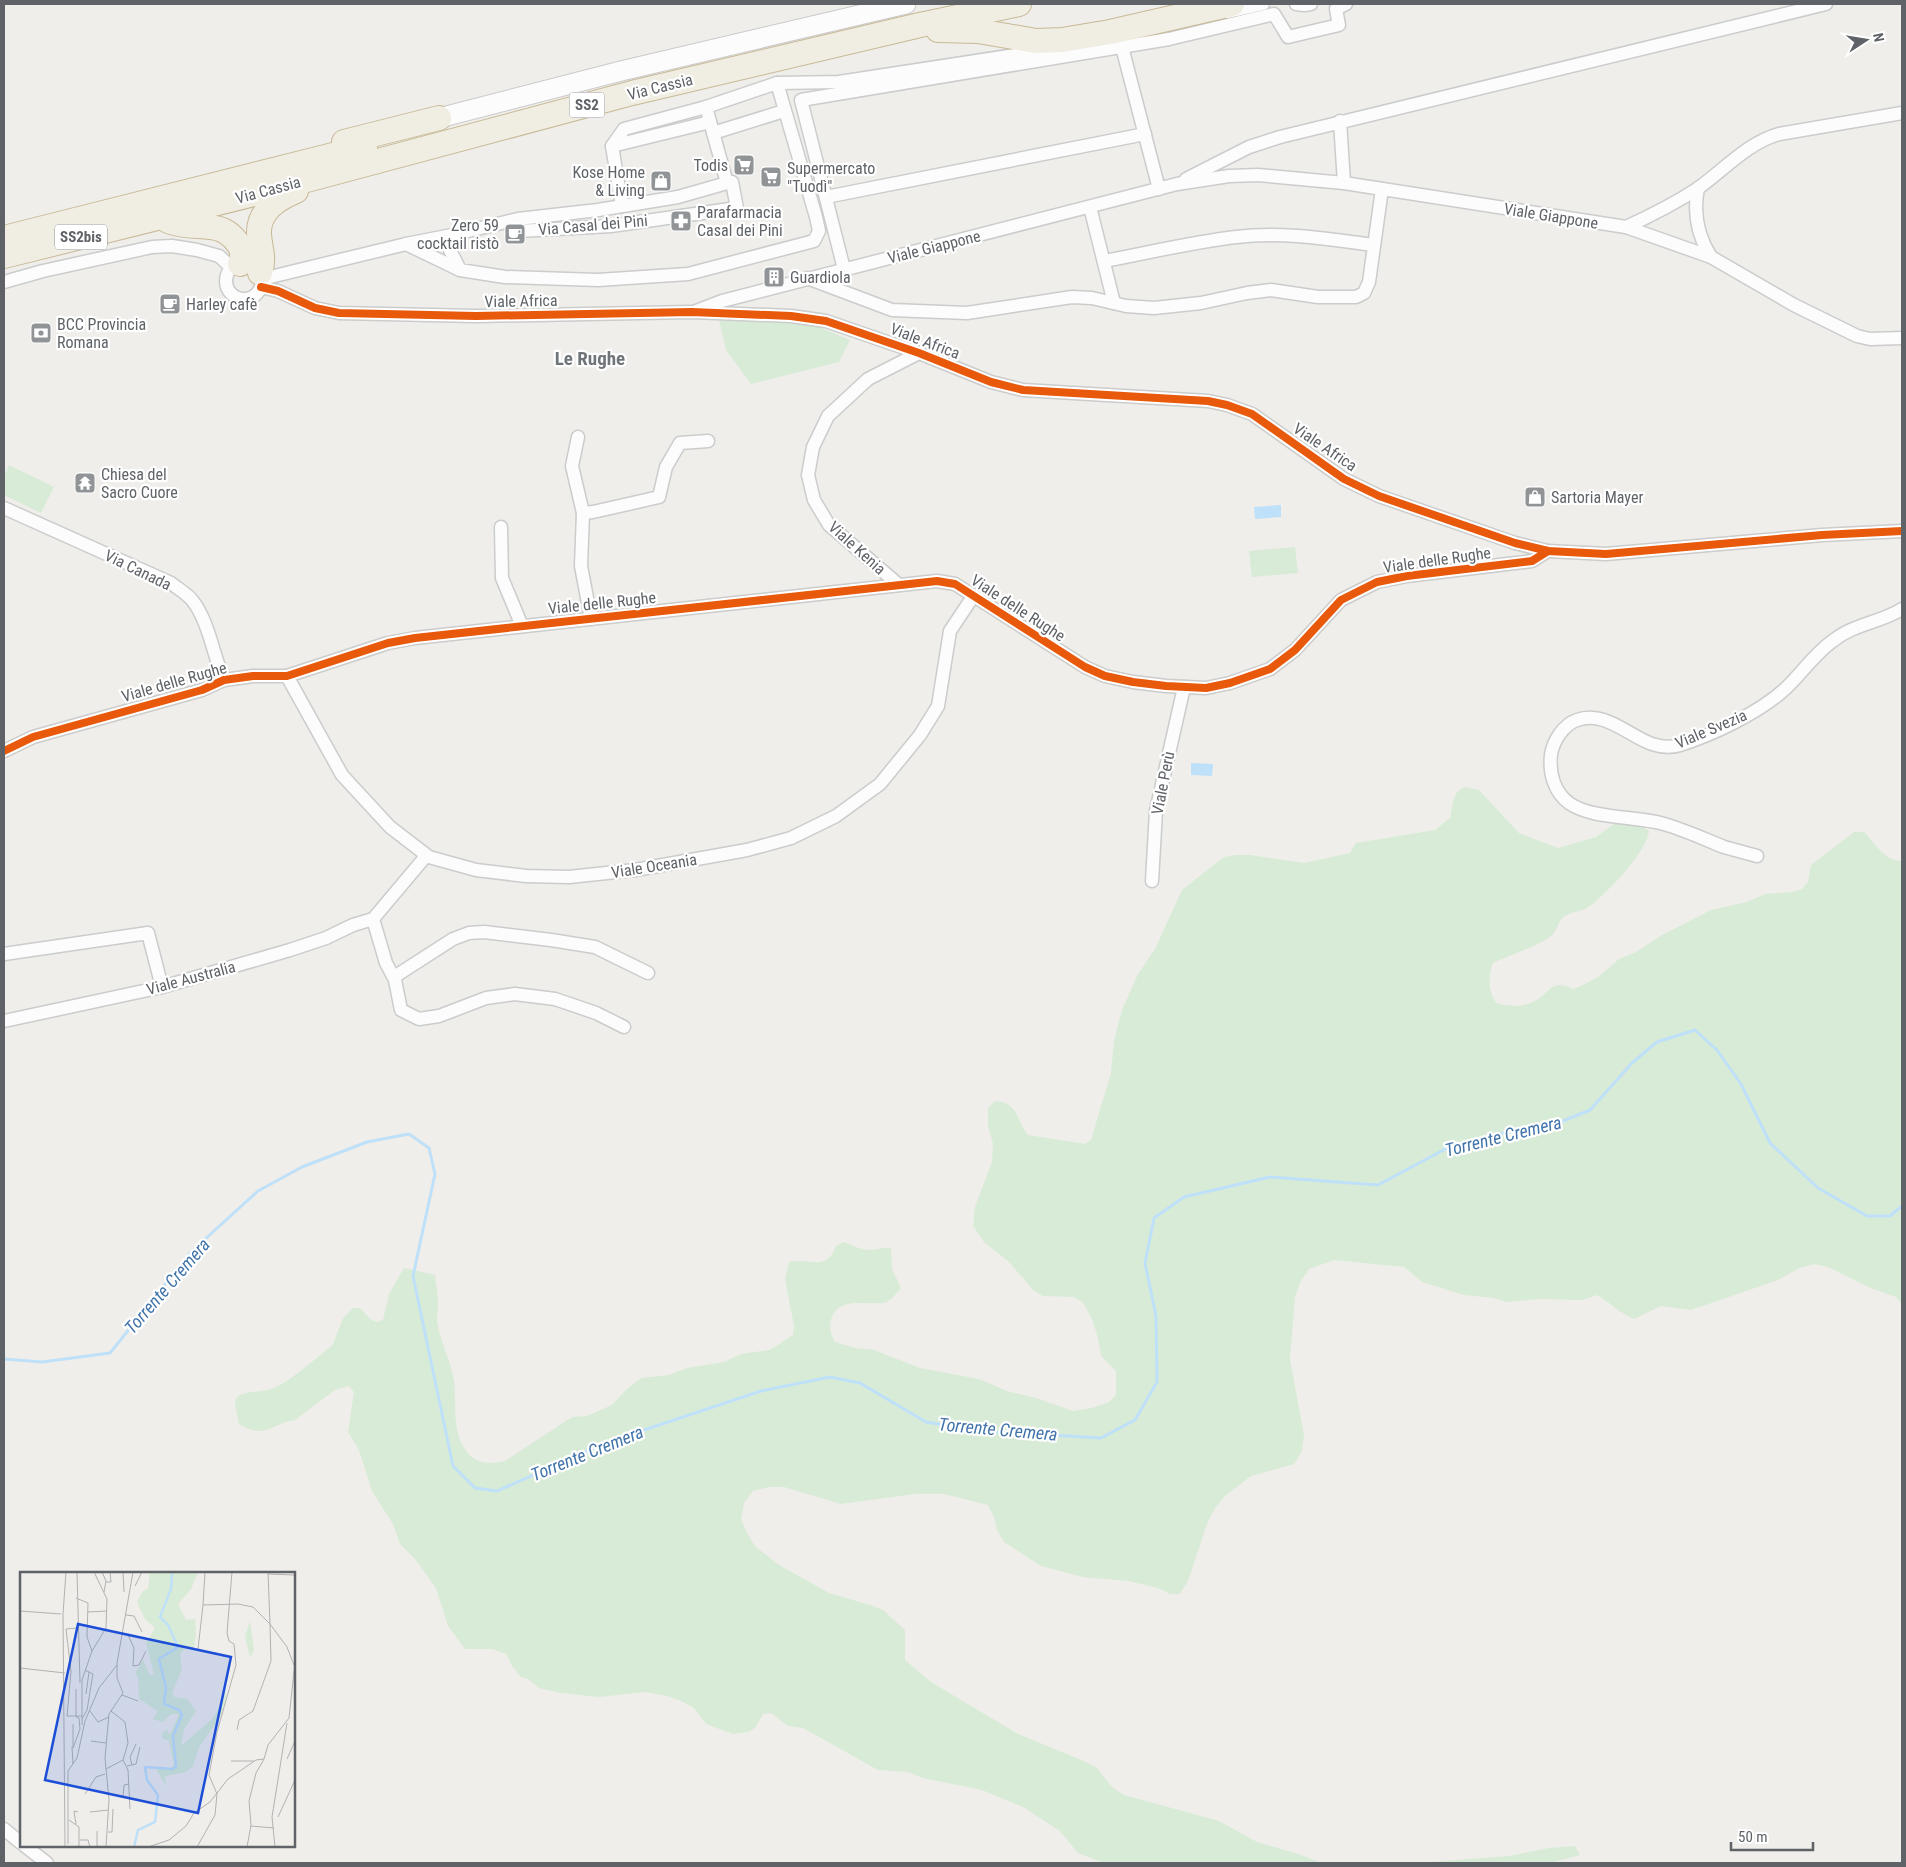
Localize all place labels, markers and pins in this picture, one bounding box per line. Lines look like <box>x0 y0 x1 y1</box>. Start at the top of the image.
supermarket icon: Todis <box>732 153 756 177</box>
place label: Todis <box>694 156 728 175</box>
place label: Supermercato "Tuodì" <box>787 159 875 196</box>
place label: Kose Home & Living <box>572 163 645 200</box>
supermarket icon: Supermercato "Tuodì" <box>759 165 783 189</box>
shop icon: Kose Home & Living <box>649 169 673 193</box>
place label: Parafarmacia Casal dei Pini <box>697 203 783 240</box>
pharmacy icon: Parafarmacia Casal dei Pini <box>669 209 693 233</box>
place label: Zero 59 cocktail ristò <box>417 216 499 253</box>
cafe icon: Zero 59 cocktail ristò <box>503 222 527 246</box>
building icon: Guardiola <box>762 265 786 289</box>
place label: Guardiola <box>790 268 851 287</box>
cafe icon: Harley cafè <box>158 292 182 316</box>
place label: Harley cafè <box>186 295 257 314</box>
place label: BCC Provincia Romana <box>57 315 146 352</box>
bank icon: BCC Provincia Romana <box>29 321 53 345</box>
place label: Chiesa del Sacro Cuore <box>101 465 178 502</box>
temple icon: Chiesa del Sacro Cuore <box>73 471 97 495</box>
shop icon: Sartoria Mayer <box>1523 485 1547 509</box>
place label: Sartoria Mayer <box>1551 488 1643 507</box>

